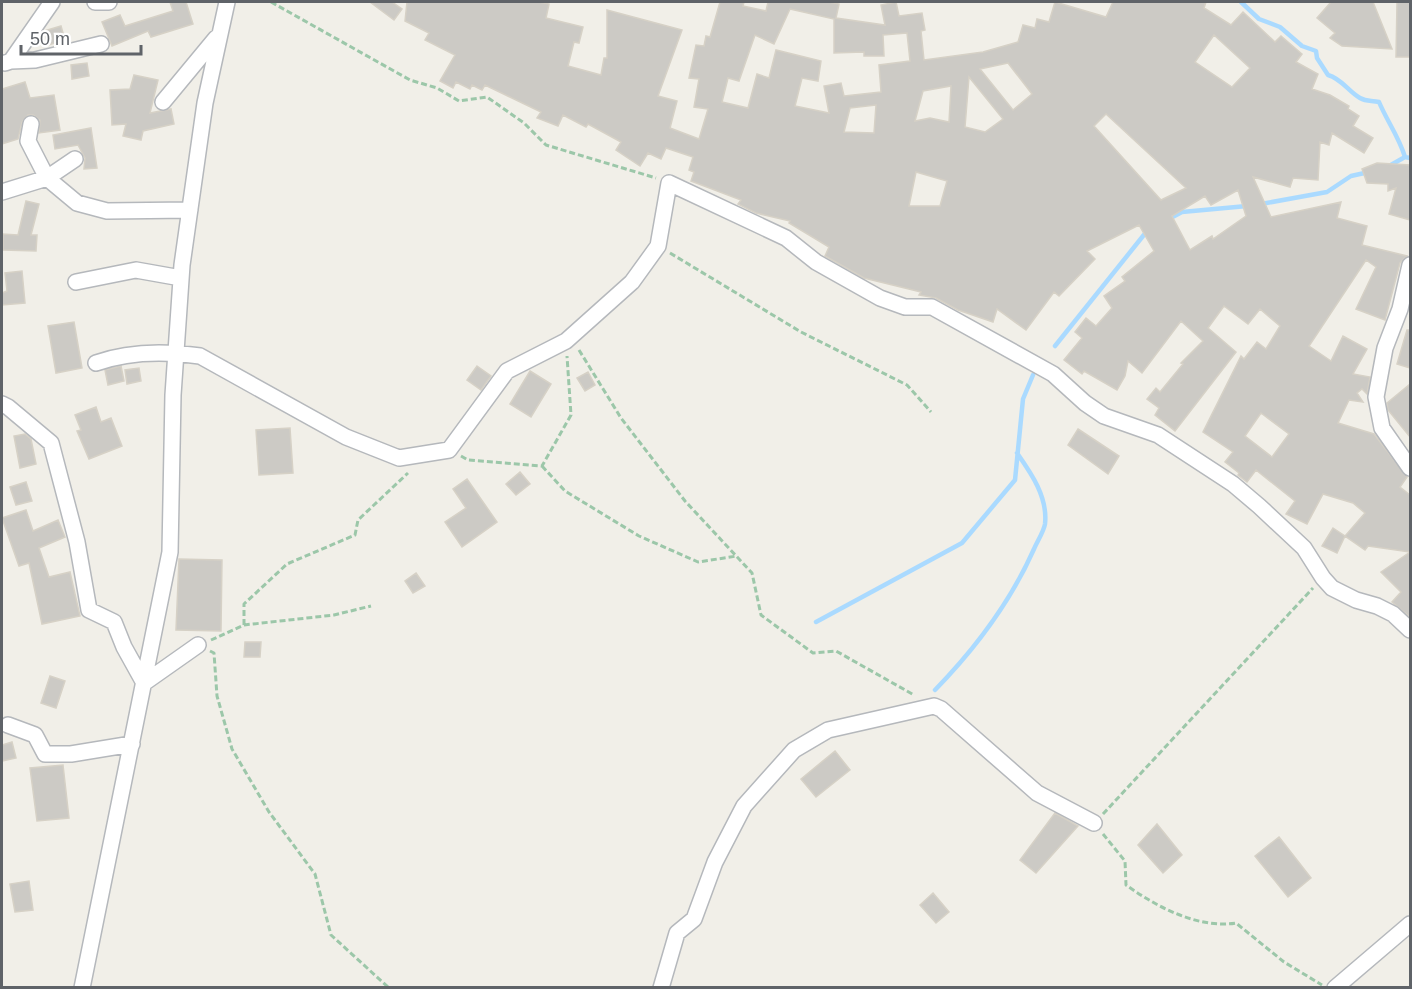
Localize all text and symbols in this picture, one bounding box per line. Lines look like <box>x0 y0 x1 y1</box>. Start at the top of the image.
scale bar <box>21 18 141 56</box>
text: 50 m <box>30 29 70 49</box>

